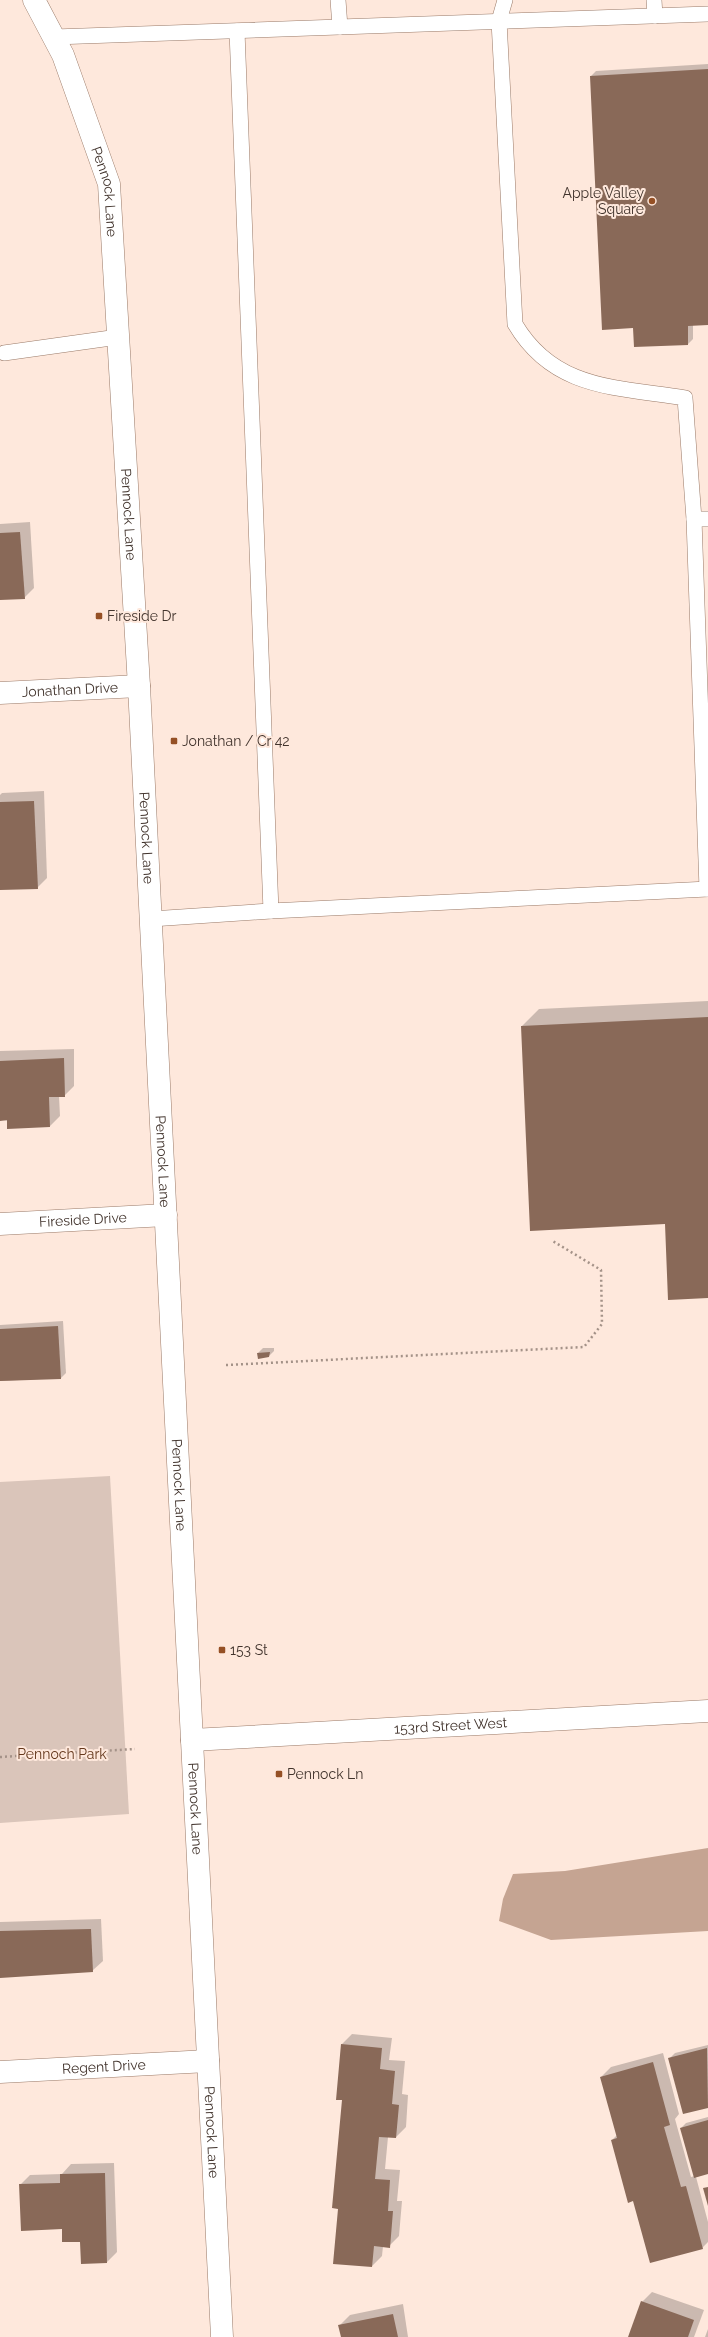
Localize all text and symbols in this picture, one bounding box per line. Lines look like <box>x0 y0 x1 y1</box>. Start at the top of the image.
street label: Pennock Lane <box>88 144 120 237</box>
place label: Apple Valley Square <box>563 185 644 217</box>
marker: Apple Valley Square <box>647 196 657 206</box>
street label: Pennock Lane <box>118 468 139 561</box>
place label: Fireside Dr <box>107 608 177 624</box>
marker: Fireside Dr <box>94 611 104 621</box>
street label: Jonathan Drive <box>21 679 118 700</box>
place label: Jonathan / Cr 42 <box>182 733 290 749</box>
marker: Jonathan / Cr 42 <box>169 736 179 746</box>
street label: Pennock Lane <box>136 791 157 884</box>
street label: Pennock Lane <box>153 1115 173 1208</box>
street label: Fireside Drive <box>39 1209 127 1230</box>
street label: Pennock Lane <box>169 1438 189 1531</box>
place label: 153 St <box>230 1642 268 1658</box>
marker: 153 St <box>217 1645 227 1655</box>
street label: 153rd Street West <box>393 1714 508 1737</box>
park label: Pennoch Park <box>17 1746 107 1762</box>
street label: Pennock Lane <box>185 1762 206 1855</box>
place label: Pennock Ln <box>287 1766 363 1782</box>
marker: Pennock Ln <box>274 1769 284 1779</box>
street label: Regent Drive <box>62 2056 146 2077</box>
street label: Pennock Lane <box>201 2086 222 2179</box>

